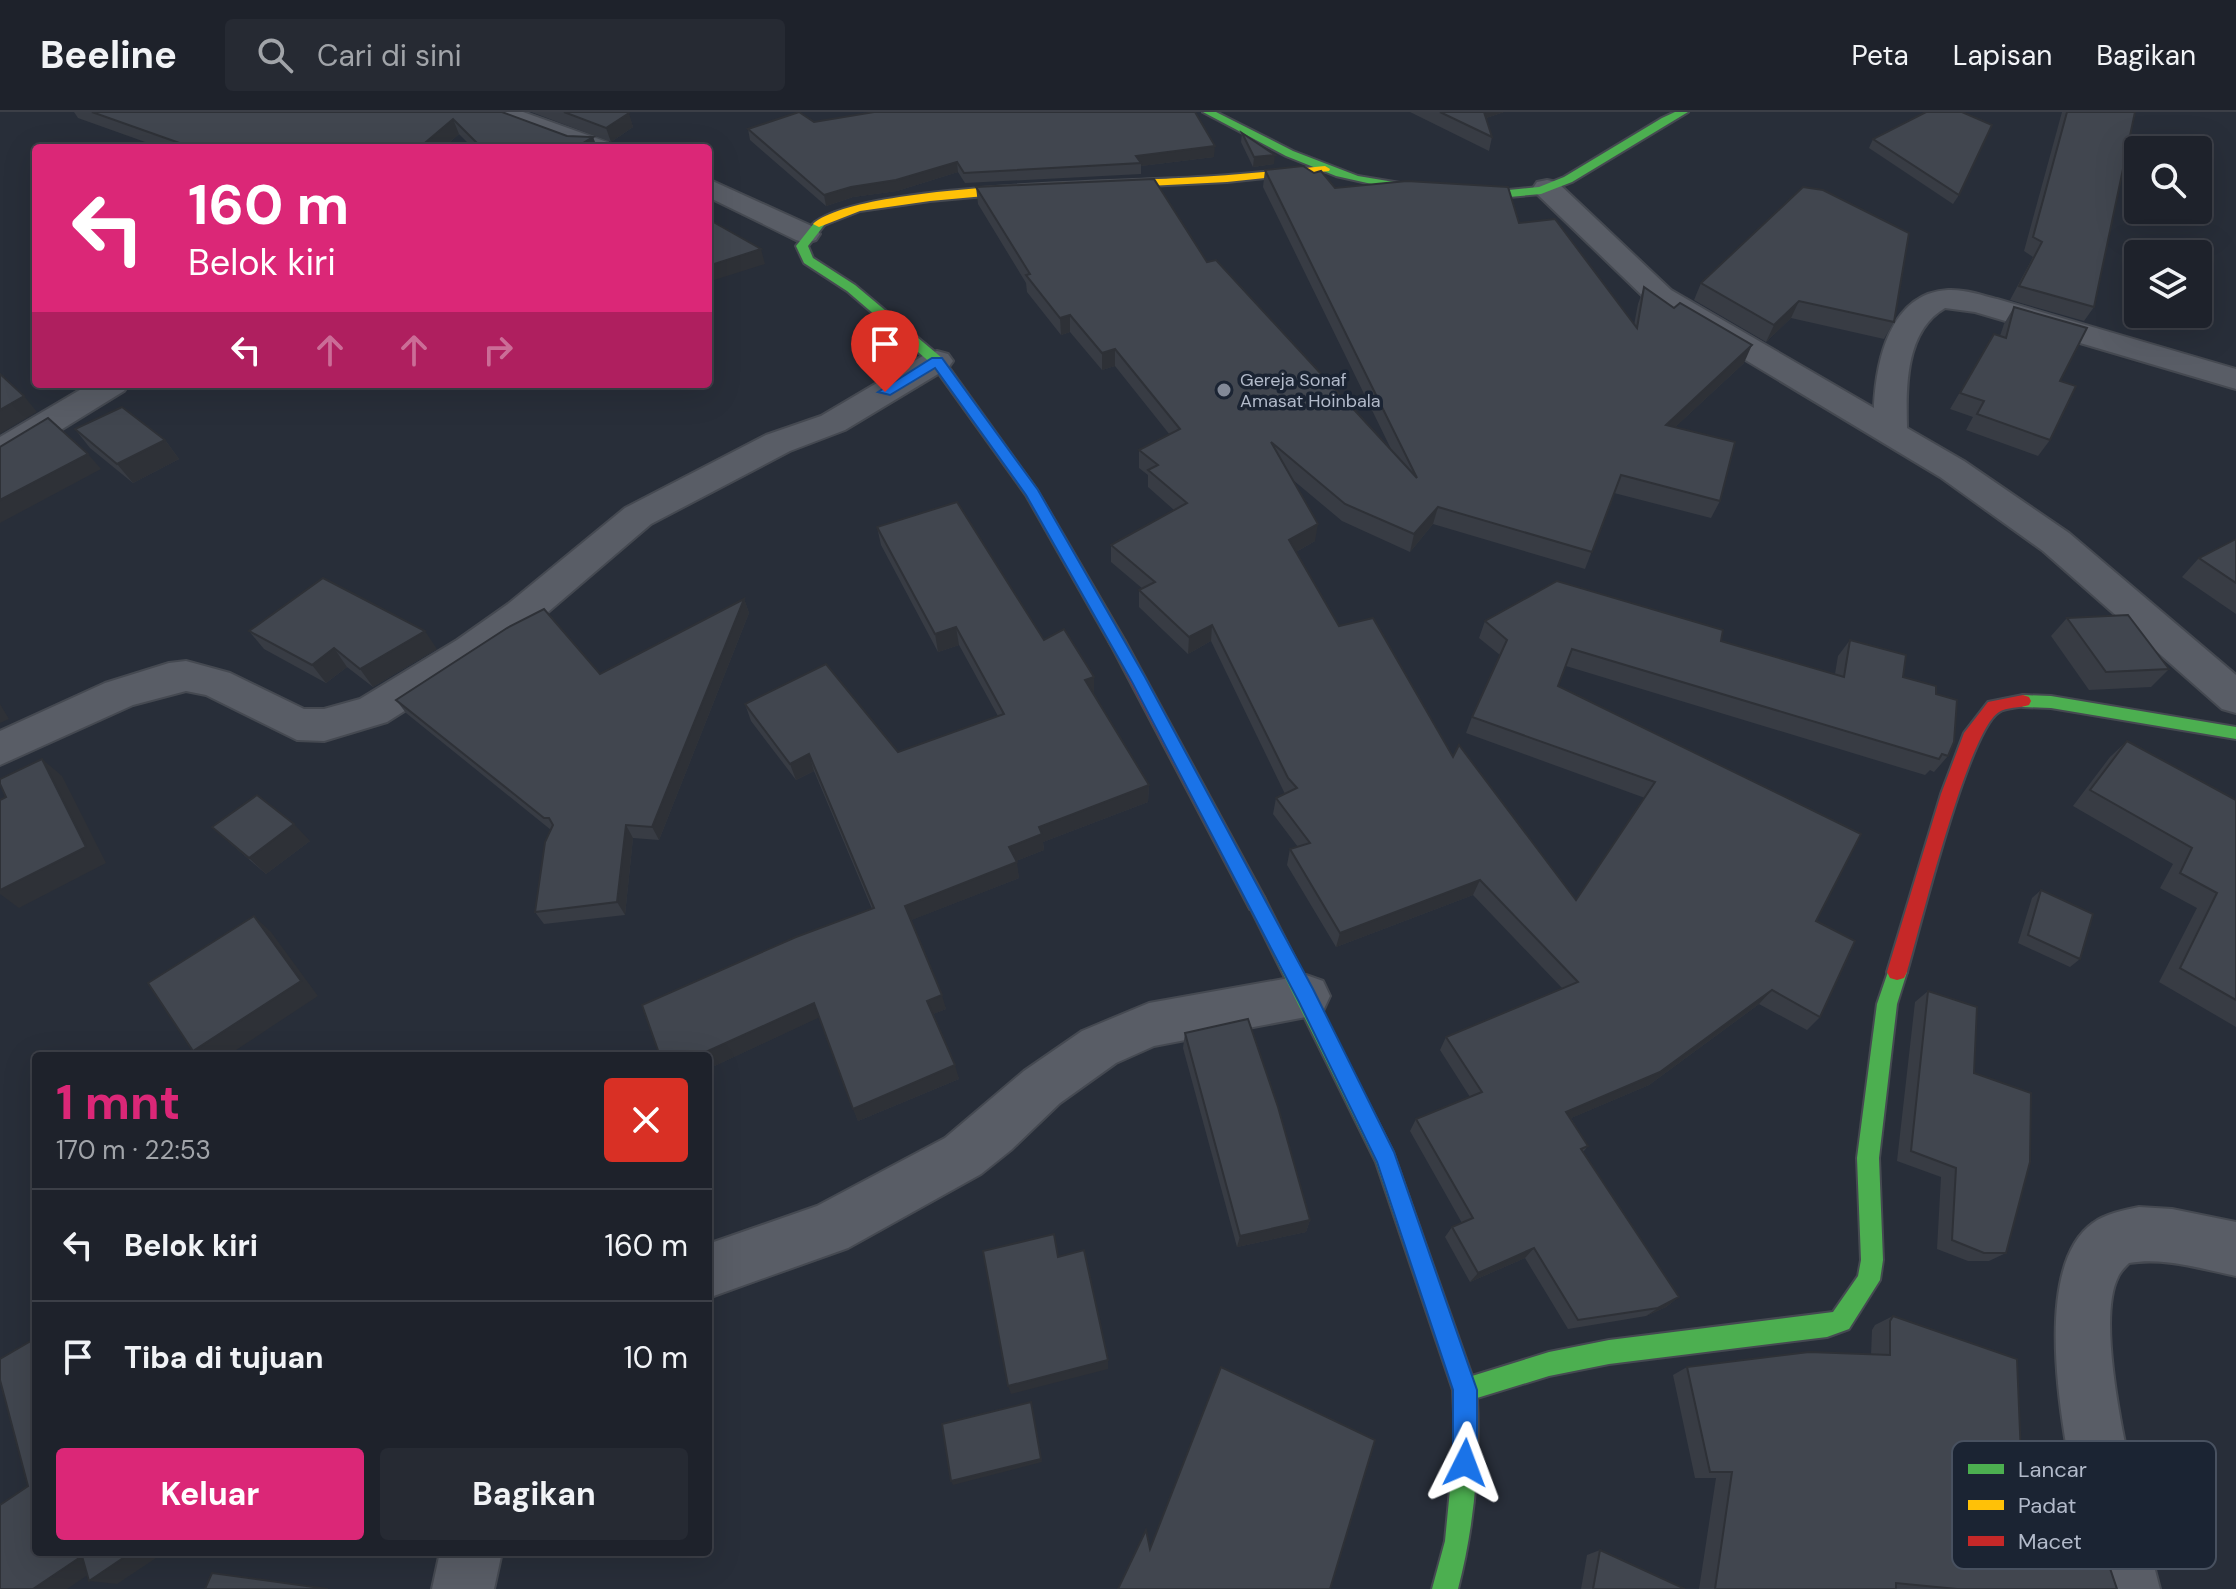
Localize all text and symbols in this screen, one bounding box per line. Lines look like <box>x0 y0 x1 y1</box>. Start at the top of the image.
search box <box>225 19 785 91</box>
text: Beeline <box>40 30 177 80</box>
icon: search <box>253 33 297 77</box>
text: Cari di sini <box>317 36 462 75</box>
text: Peta <box>1852 37 1909 74</box>
text: Lapisan <box>1953 37 2052 74</box>
text: Bagikan <box>2096 37 2196 74</box>
map controls <box>2124 136 2212 328</box>
button: search <box>2124 136 2212 224</box>
text: 160 m <box>188 168 349 241</box>
icon: left <box>56 176 160 280</box>
text: Belok kiri <box>188 239 336 286</box>
button: layers <box>2124 240 2212 328</box>
pin <box>851 310 919 392</box>
icon: arrive <box>863 322 907 366</box>
icon: left <box>224 328 268 372</box>
icon: ahead <box>308 328 352 372</box>
icon: ahead <box>392 328 436 372</box>
icon: right <box>476 328 520 372</box>
place label: Gereja Sonaf Amasat Hoinbala <box>1240 368 1381 413</box>
marker: Gereja Sonaf Amasat Hoinbala <box>1215 381 1233 399</box>
text: 1 mnt <box>56 1071 180 1134</box>
button: close <box>604 1078 688 1162</box>
text: 170 m · 22:53 <box>56 1133 211 1167</box>
icon: left <box>56 1223 100 1267</box>
text: Belok kiri <box>124 1226 258 1265</box>
text: 160 m <box>605 1226 688 1265</box>
icon: arrive <box>56 1335 100 1379</box>
text: Tiba di tujuan <box>124 1338 324 1377</box>
text: 10 m <box>623 1338 688 1377</box>
position arrow <box>1423 1421 1507 1505</box>
legend <box>1952 1441 2216 1569</box>
button: Keluar <box>56 1448 364 1540</box>
button: Bagikan <box>380 1448 688 1540</box>
text: Lancar <box>2018 1455 2087 1484</box>
text: Padat <box>2018 1491 2076 1520</box>
text: Macet <box>2018 1527 2082 1556</box>

